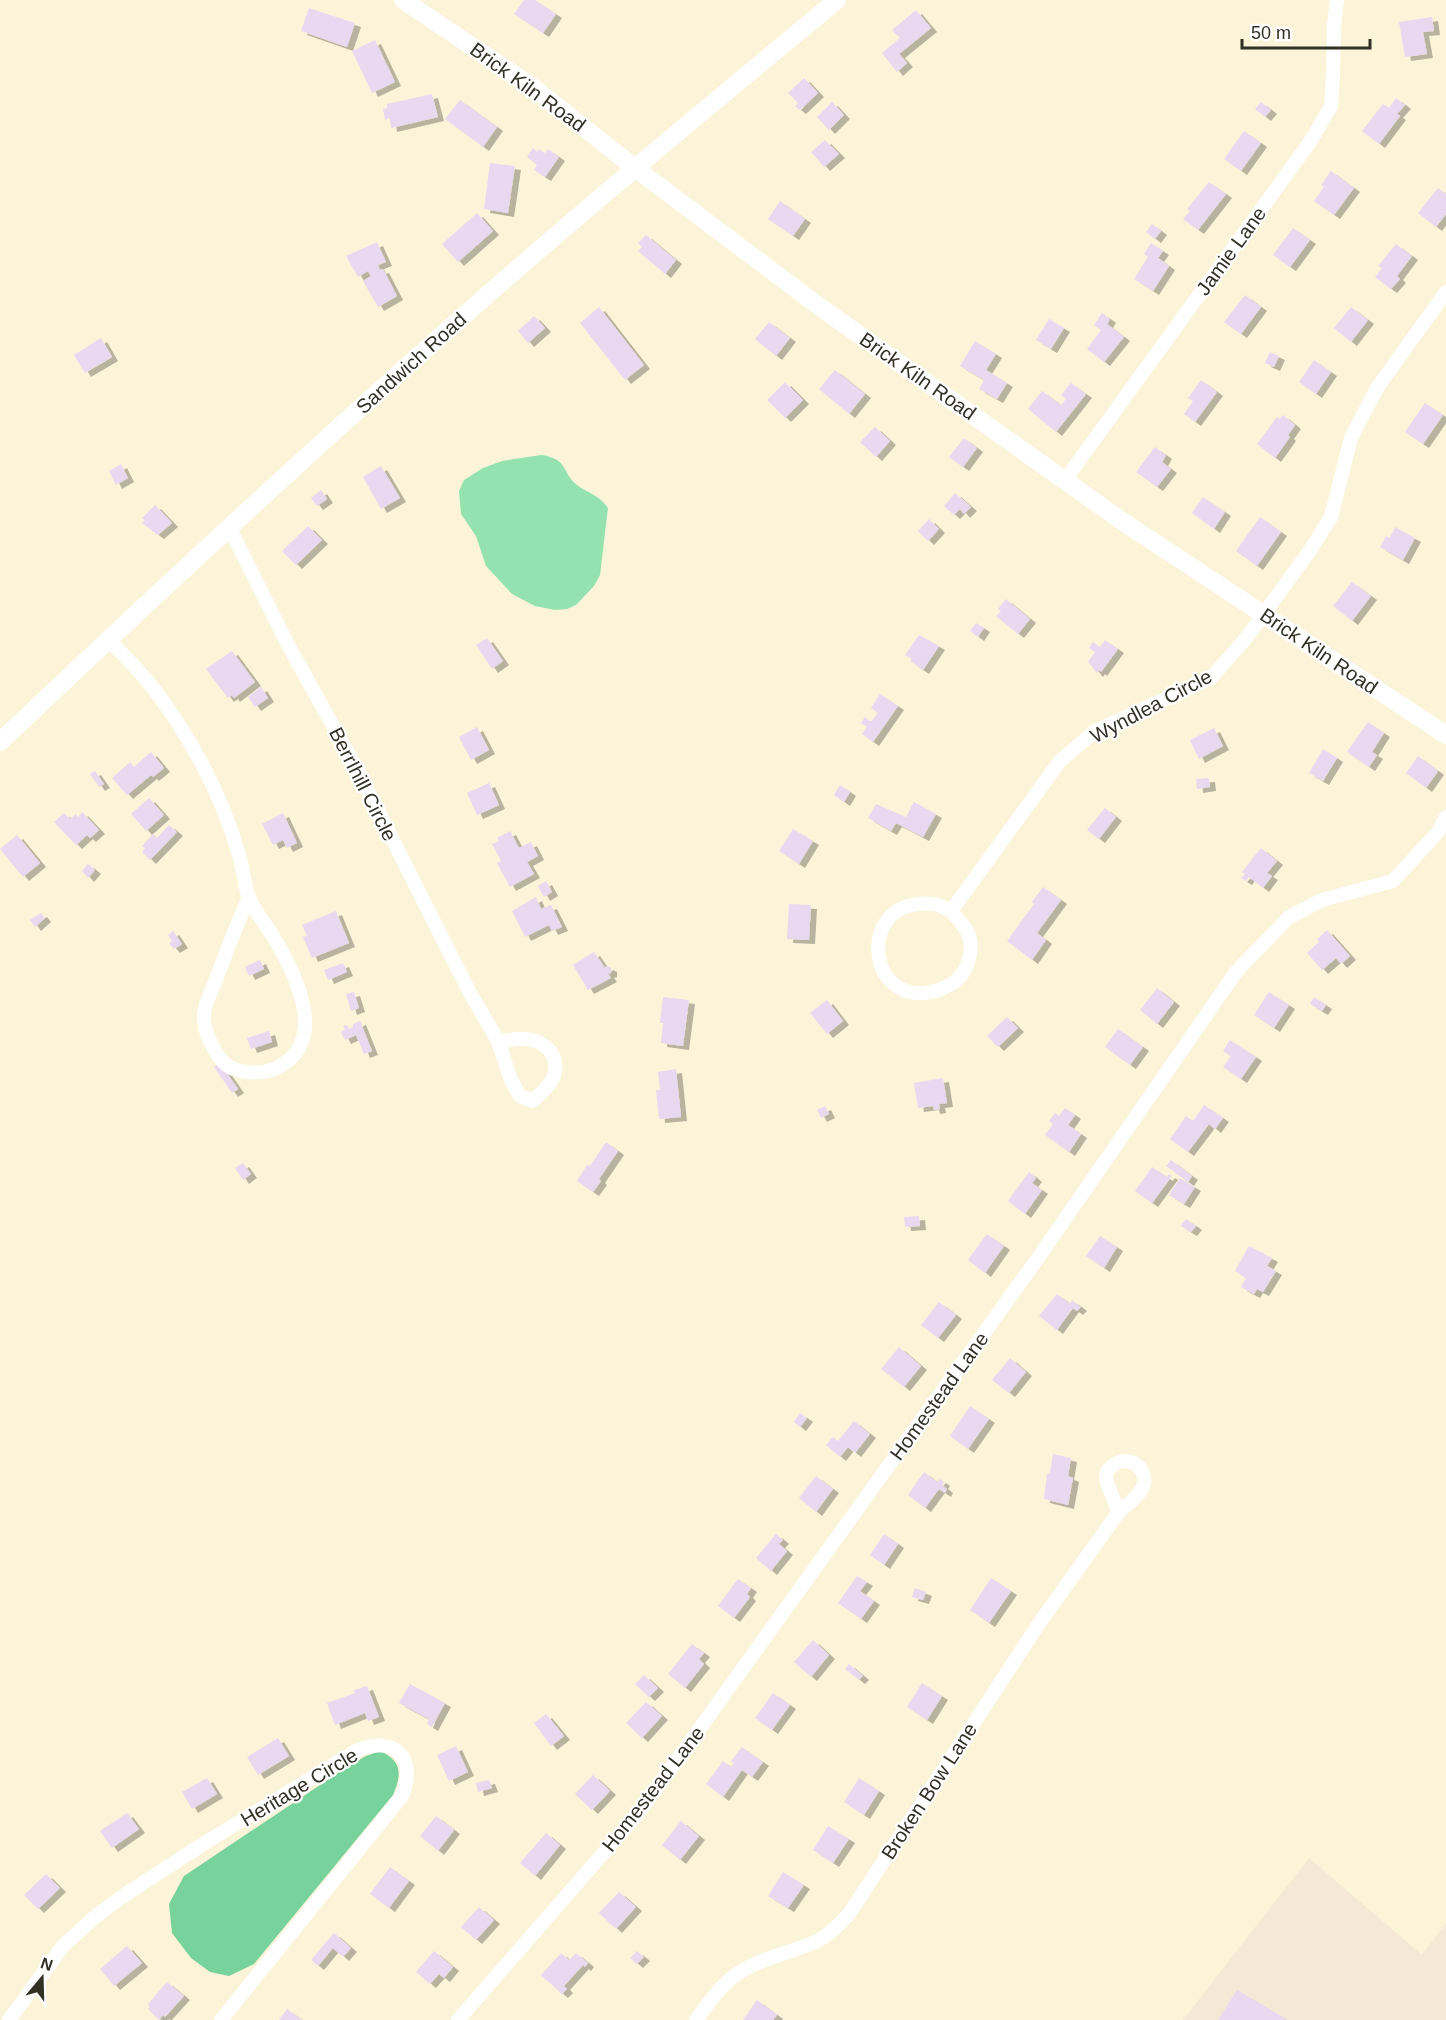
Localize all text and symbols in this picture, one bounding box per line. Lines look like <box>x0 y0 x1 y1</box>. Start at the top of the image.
scale bar <box>1242 12 1370 50</box>
text: 50 m <box>1251 23 1291 43</box>
street label: Brick Kiln Road <box>466 38 590 136</box>
street label: Jamie Lane <box>1192 203 1270 299</box>
street label: Sandwich Road <box>352 308 470 418</box>
street label: Brick Kiln Road <box>856 328 980 424</box>
street label: Brick Kiln Road <box>1256 604 1382 698</box>
street label: Wyndlea Circle <box>1087 665 1215 747</box>
street label: BerrIhill Circle <box>325 724 401 844</box>
street label: Homestead Lane <box>885 1328 993 1464</box>
street label: Broken Bow Lane <box>877 1719 981 1863</box>
street label: Homestead Lane <box>597 1722 709 1856</box>
street label: Heritage Circle <box>237 1744 361 1830</box>
north arrow <box>12 1948 72 2008</box>
text: N <box>38 1954 55 1974</box>

